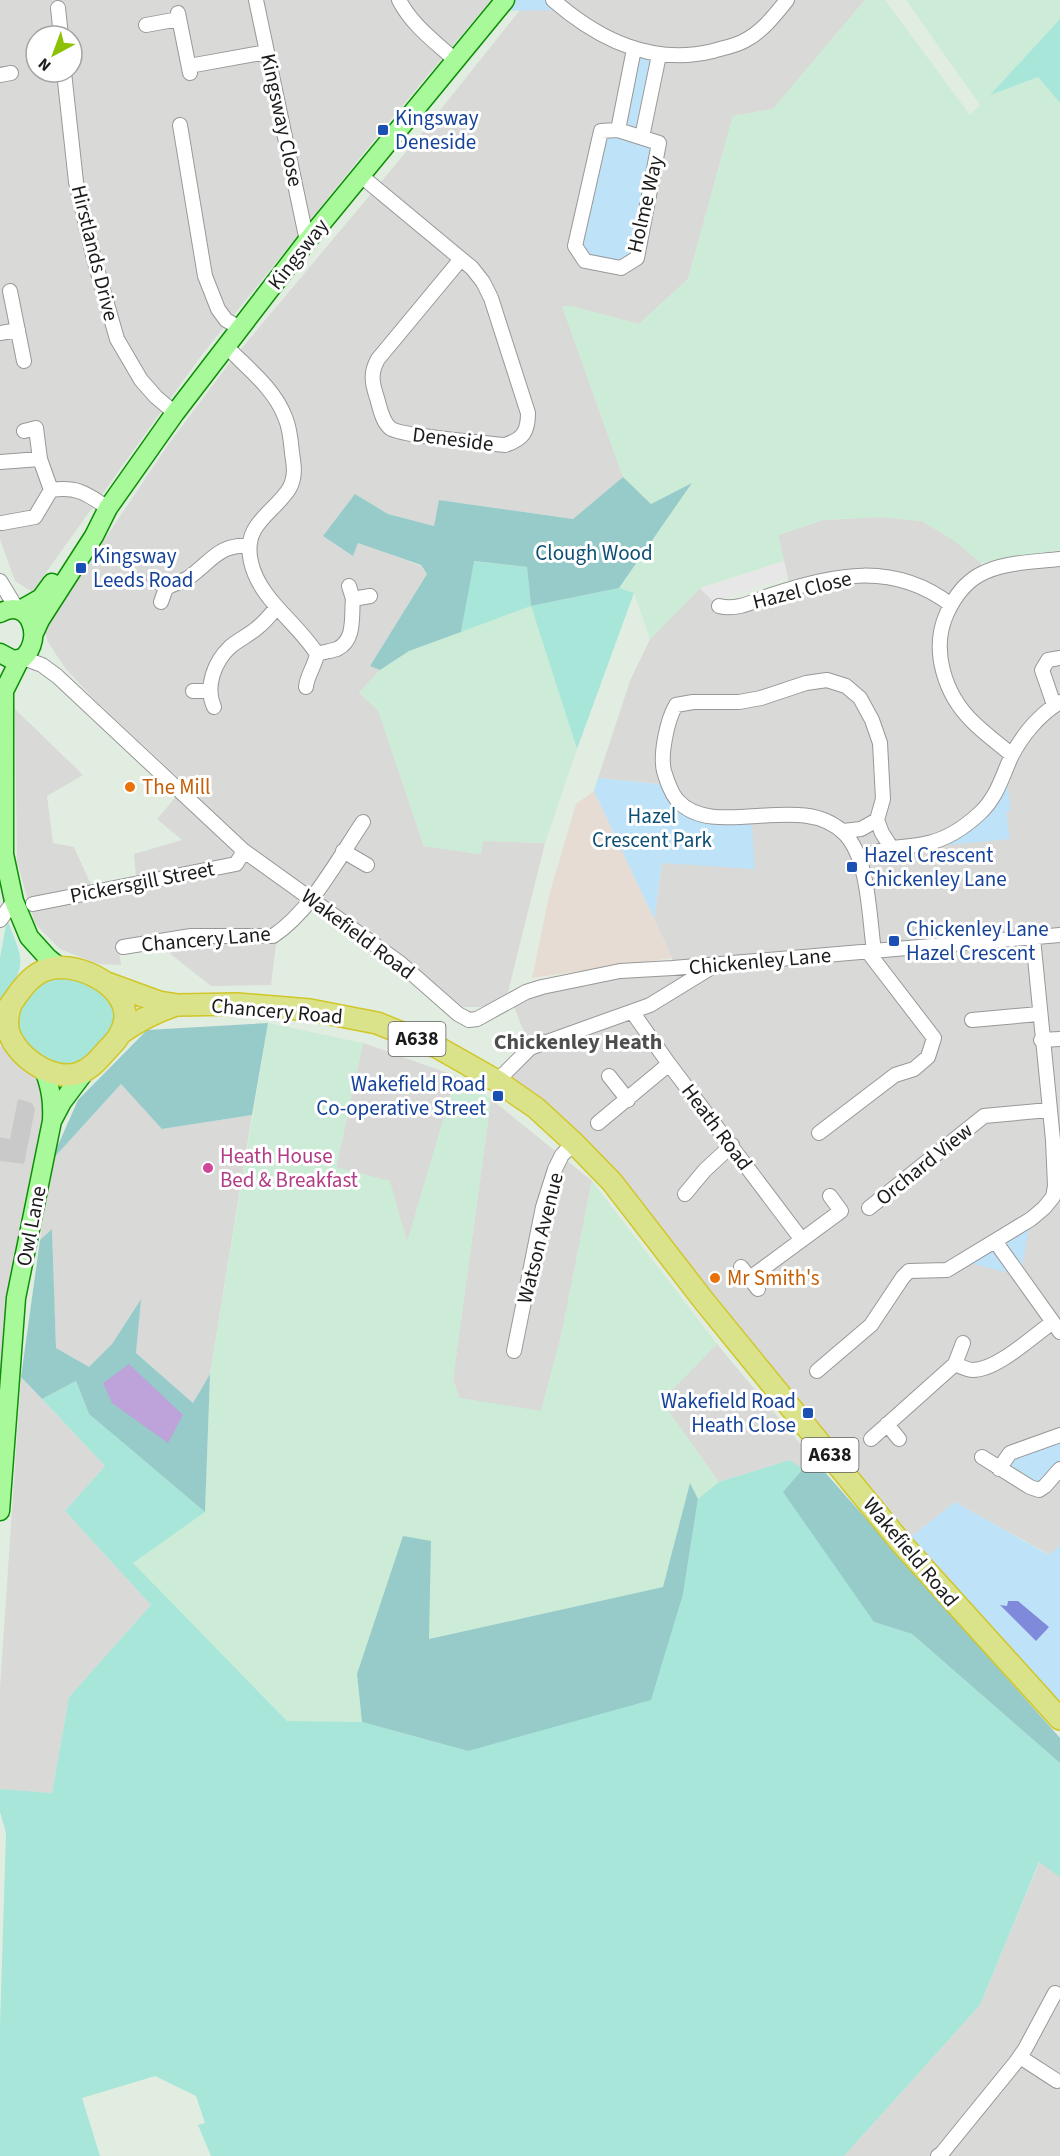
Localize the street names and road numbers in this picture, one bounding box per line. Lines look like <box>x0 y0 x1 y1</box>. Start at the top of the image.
street label: Kingsway Close <box>253 51 311 189</box>
street label: Holme Way <box>619 152 671 256</box>
street label: Hirstlands Drive <box>64 182 126 324</box>
street label: Kingsway <box>260 212 336 296</box>
street label: Deneside <box>411 419 495 459</box>
street label: Hazel Close <box>749 563 855 617</box>
street label: Pickersgill Street <box>67 853 217 911</box>
street label: Wakefield Road <box>295 881 421 987</box>
street label: Chancery Lane <box>140 918 272 960</box>
street label: Chickenley Lane <box>688 940 832 982</box>
street label: Chancery Road <box>210 990 344 1032</box>
road number: A638 <box>388 1022 446 1056</box>
street label: Heath Road <box>674 1077 760 1177</box>
street label: Orchard View <box>869 1115 979 1213</box>
street label: Watson Avenue <box>509 1169 571 1307</box>
street label: Owl Lane <box>9 1183 53 1269</box>
road number: A638 <box>802 1438 858 1472</box>
street label: Wakefield Road <box>856 1491 966 1613</box>

